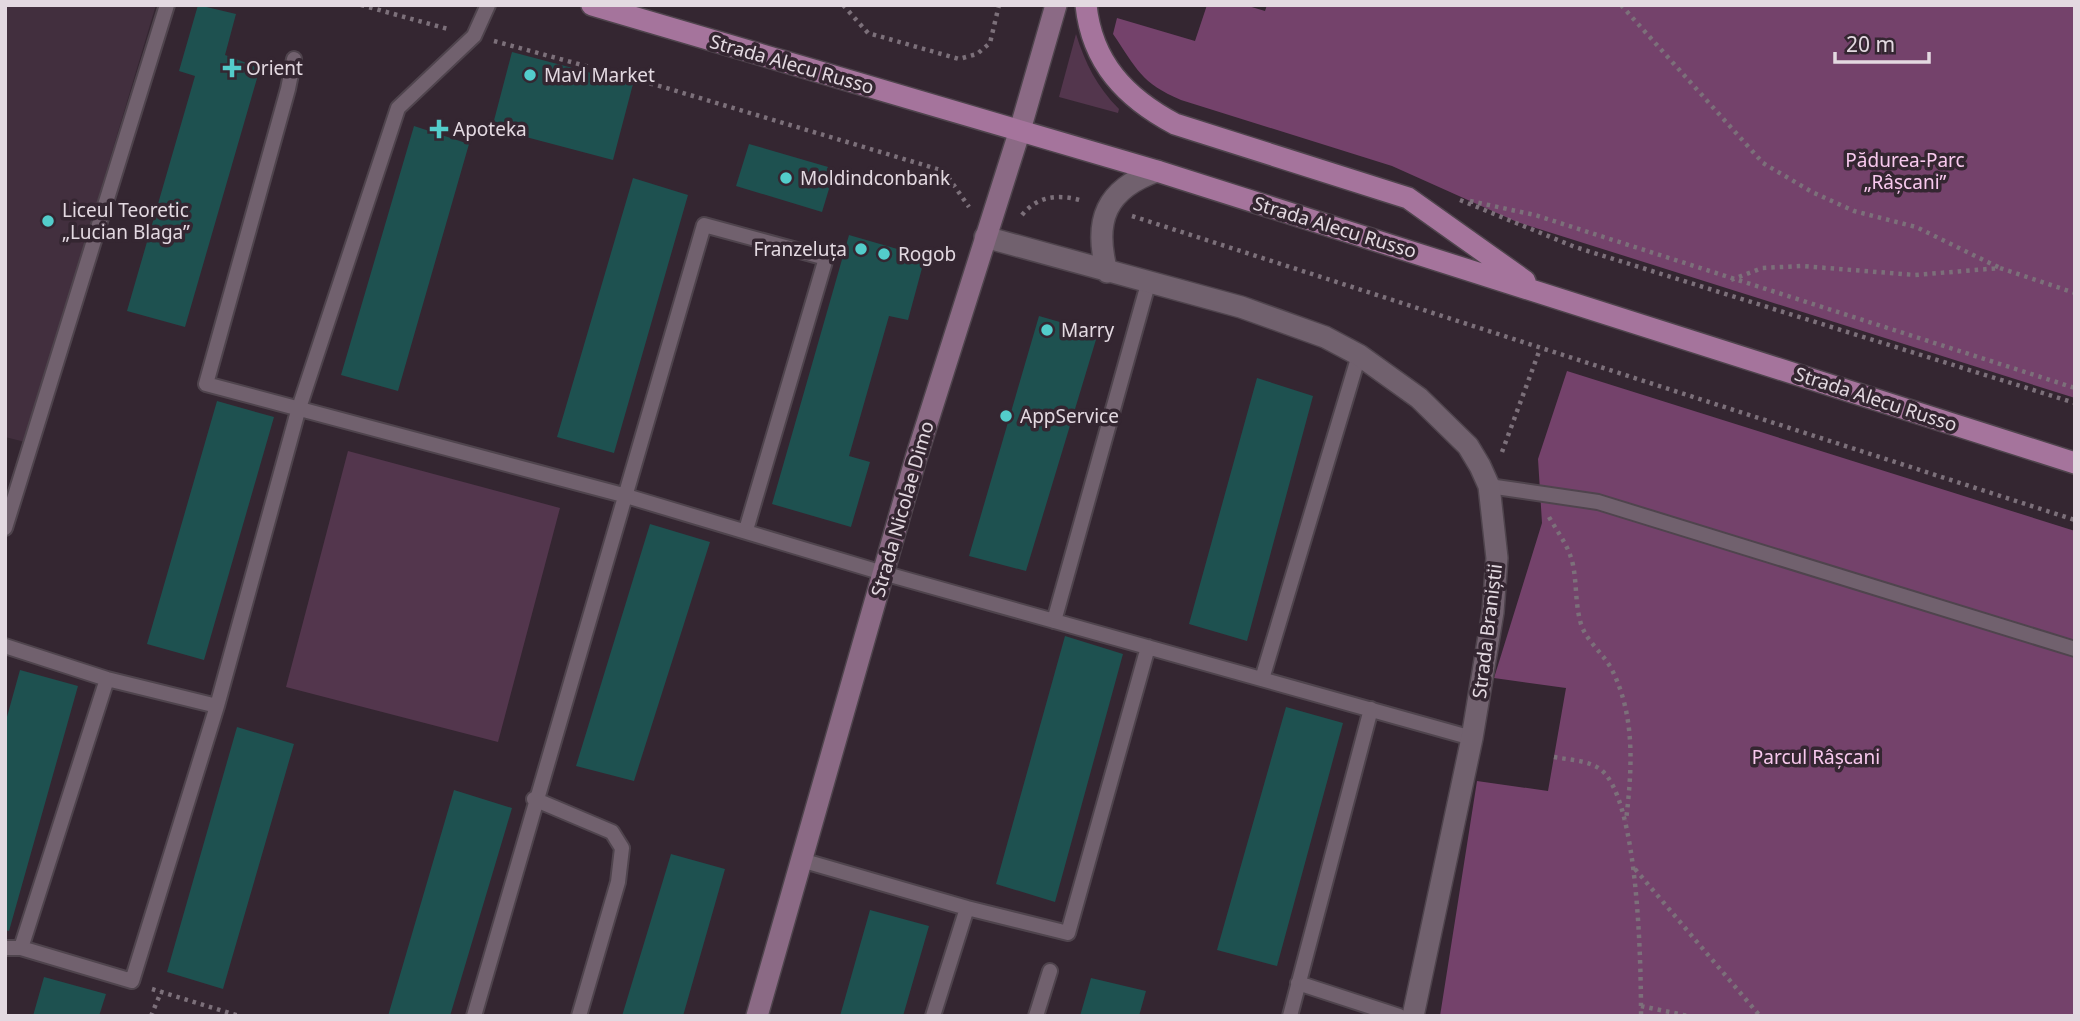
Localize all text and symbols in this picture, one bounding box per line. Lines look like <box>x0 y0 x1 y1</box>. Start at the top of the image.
scale bar <box>1835 21 1930 65</box>
street label: Strada Alecu Russo <box>707 28 877 100</box>
text: 20 m <box>1846 30 1895 58</box>
place label: Orient <box>246 55 303 81</box>
marker: Orient <box>224 60 240 76</box>
place label: Mavl Market <box>544 62 655 88</box>
marker: Mavl Market <box>522 67 538 83</box>
place label: Apoteka <box>453 116 527 142</box>
marker: Apoteka <box>431 121 447 137</box>
park label: Pădurea-Parc „Râșcani” <box>1845 147 1965 195</box>
place label: Moldindconbank <box>800 165 950 191</box>
marker: Moldindconbank <box>778 170 794 186</box>
street label: Strada Alecu Russo <box>1250 190 1420 264</box>
place label: Liceul Teoretic „Lucian Blaga” <box>62 197 190 245</box>
marker: Liceul Teoretic „Lucian Blaga” <box>40 213 56 229</box>
place label: Franzeluța <box>753 236 847 262</box>
marker: Franzeluța <box>853 241 869 257</box>
place label: Rogob <box>898 241 956 267</box>
marker: Rogob <box>876 246 892 262</box>
place label: Marry <box>1061 317 1115 343</box>
marker: Marry <box>1039 322 1055 338</box>
street label: Strada Alecu Russo <box>1791 360 1961 438</box>
place label: AppService <box>1020 403 1119 429</box>
marker: AppService <box>998 408 1014 424</box>
street label: Strada Nicolae Dimo <box>864 418 940 600</box>
street label: Strada Braniștii <box>1466 562 1508 700</box>
park label: Parcul Râșcani <box>1752 744 1880 770</box>

